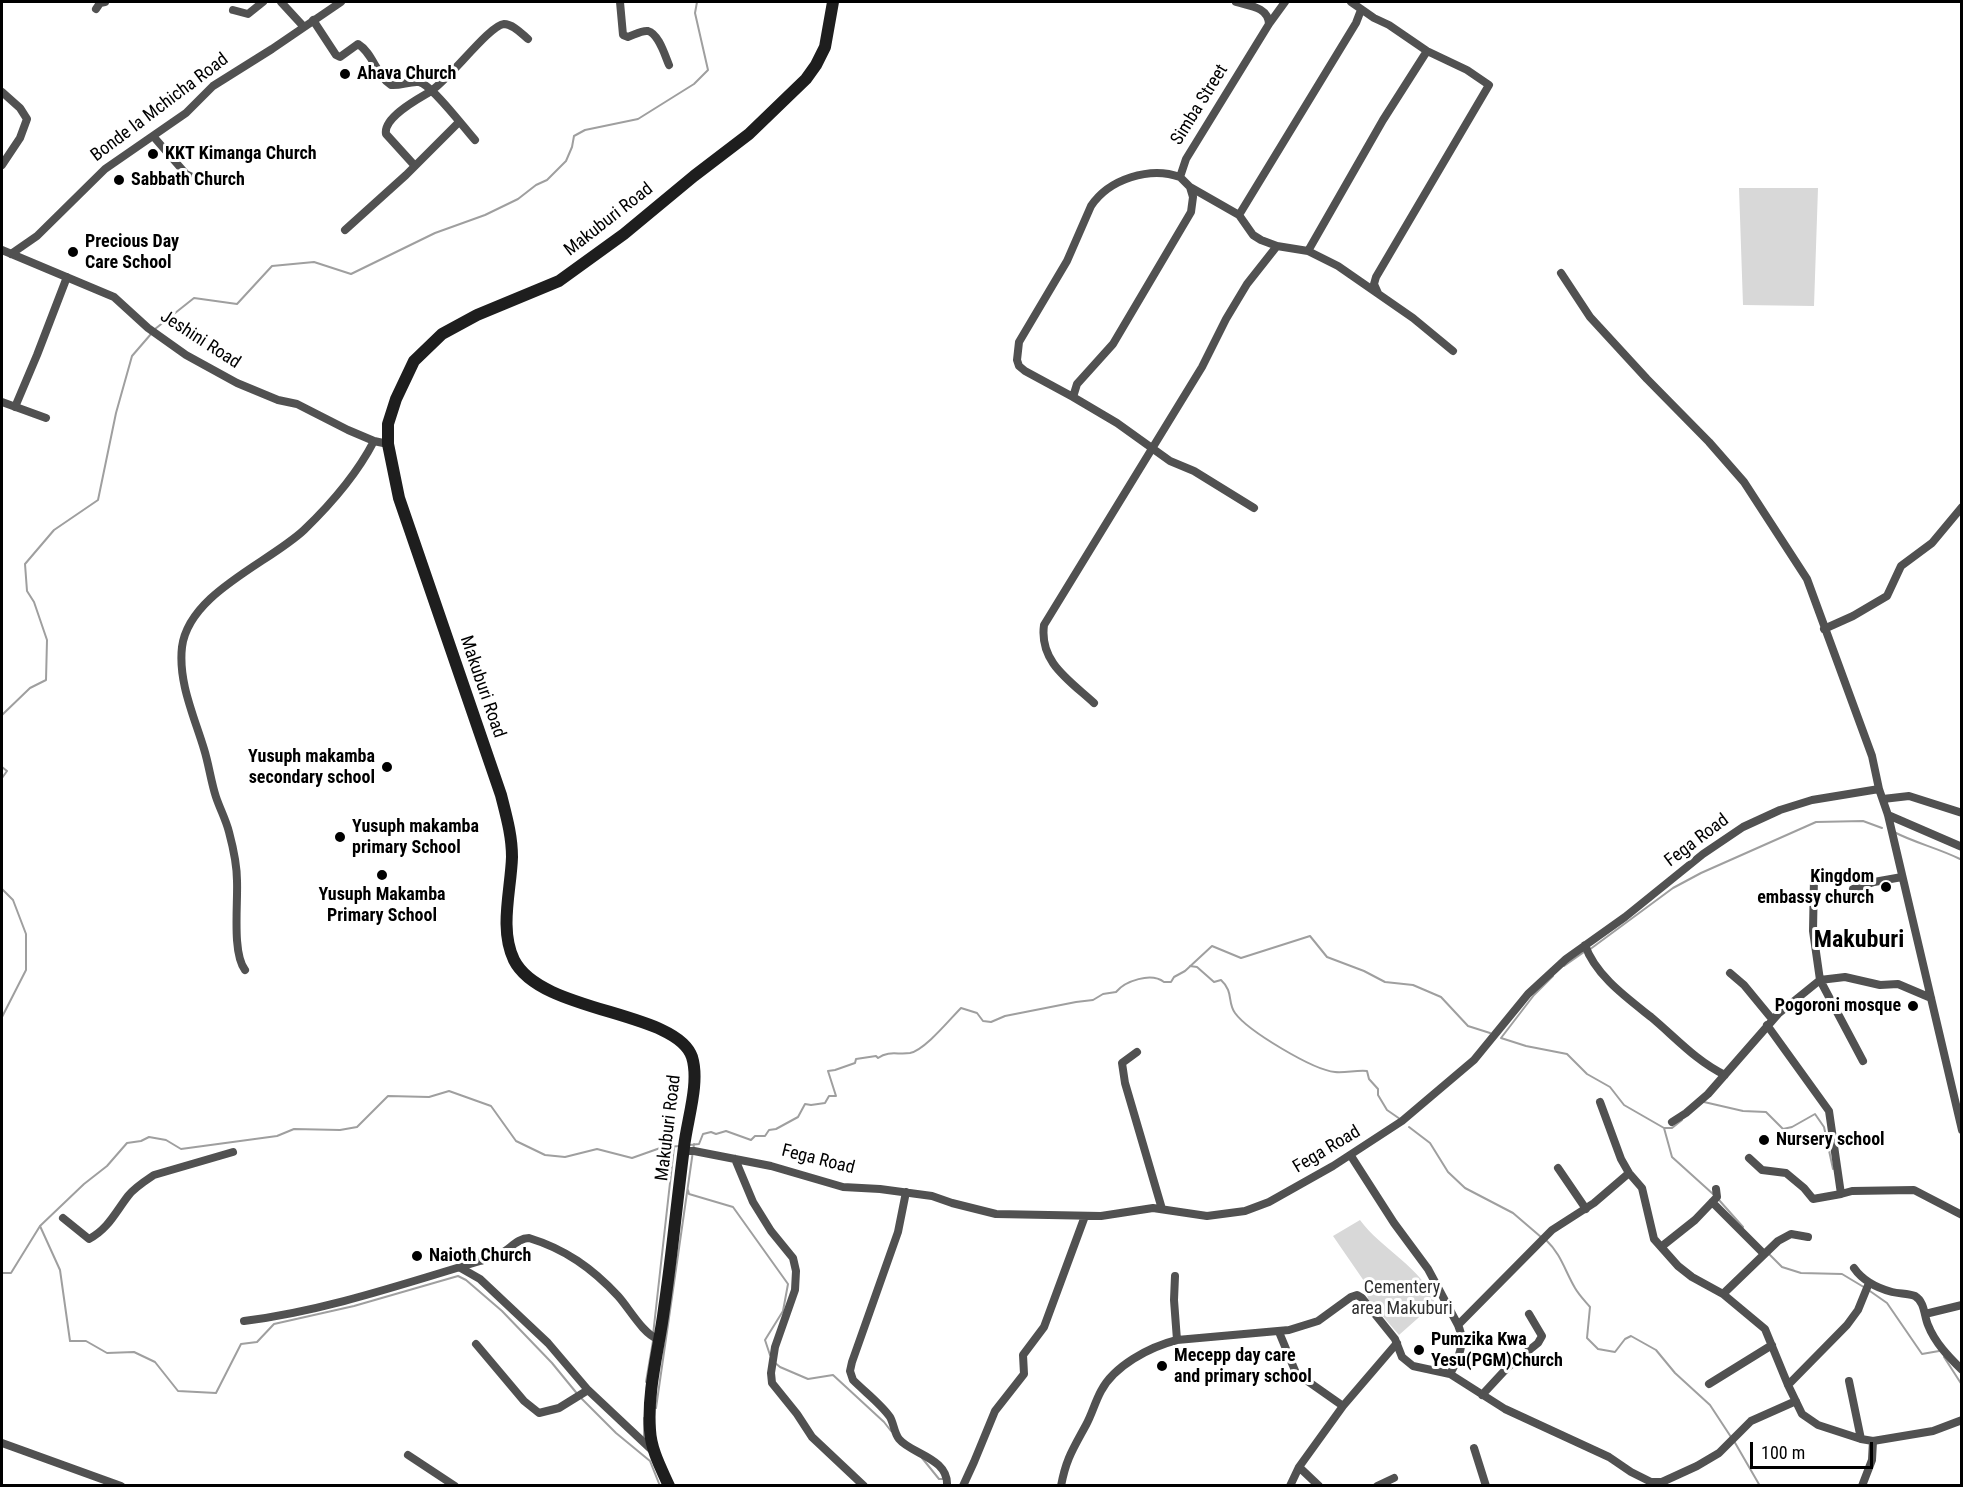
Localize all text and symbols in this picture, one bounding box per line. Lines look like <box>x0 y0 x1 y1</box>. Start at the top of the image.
street label: Bonde la Mchicha Road <box>87 49 233 167</box>
street label: Simba Street <box>1167 61 1233 149</box>
place label: Ahava Church <box>357 63 456 85</box>
marker: Ahava Church <box>338 67 352 81</box>
place label: KKT Kimanga Church <box>165 143 317 165</box>
marker: KKT Kimanga Church <box>146 147 160 161</box>
place label: Sabbath Church <box>131 169 245 191</box>
marker: Sabbath Church <box>112 173 126 187</box>
street label: Makuburi Road <box>560 179 658 261</box>
place label: Precious Day Care School <box>85 231 179 274</box>
marker: Precious Day Care School <box>66 245 80 259</box>
street label: Jeshini Road <box>156 306 244 374</box>
street label: Makuburi Road <box>454 633 510 741</box>
place label: Yusuph makamba secondary school <box>248 746 375 789</box>
marker: Yusuph makamba secondary school <box>380 760 394 774</box>
street label: Fega Road <box>1661 810 1733 872</box>
place label: Yusuph makamba primary School <box>352 816 479 858</box>
marker: Yusuph makamba primary School <box>333 830 347 844</box>
place label: Kingdom embassy church <box>1757 866 1874 908</box>
marker: Yusuph Makamba Primary School <box>375 868 389 882</box>
marker: Kingdom embassy church <box>1879 880 1893 894</box>
place label: Yusuph Makamba Primary School <box>318 884 446 926</box>
district label: Makuburi <box>1814 927 1904 955</box>
place label: Pogoroni mosque <box>1775 995 1901 1017</box>
marker: Pogoroni mosque <box>1906 999 1920 1013</box>
street label: Makuburi Road <box>652 1074 686 1182</box>
street label: Fega Road <box>1289 1122 1365 1178</box>
place label: Nursery school <box>1776 1129 1885 1151</box>
marker: Nursery school <box>1757 1133 1771 1147</box>
street label: Fega Road <box>779 1140 857 1180</box>
place label: Naioth Church <box>429 1245 531 1267</box>
marker: Naioth Church <box>410 1249 424 1263</box>
park label: Cementery area Makuburi <box>1351 1277 1453 1320</box>
place label: Pumzika Kwa Yesu(PGM)Church <box>1431 1329 1563 1372</box>
marker: Pumzika Kwa Yesu(PGM)Church <box>1412 1343 1426 1357</box>
place label: Mecepp day care and primary school <box>1174 1345 1312 1388</box>
marker: Mecepp day care and primary school <box>1155 1359 1169 1373</box>
scale bar <box>1753 1430 1876 1468</box>
text: 100 m <box>1761 1442 1805 1463</box>

